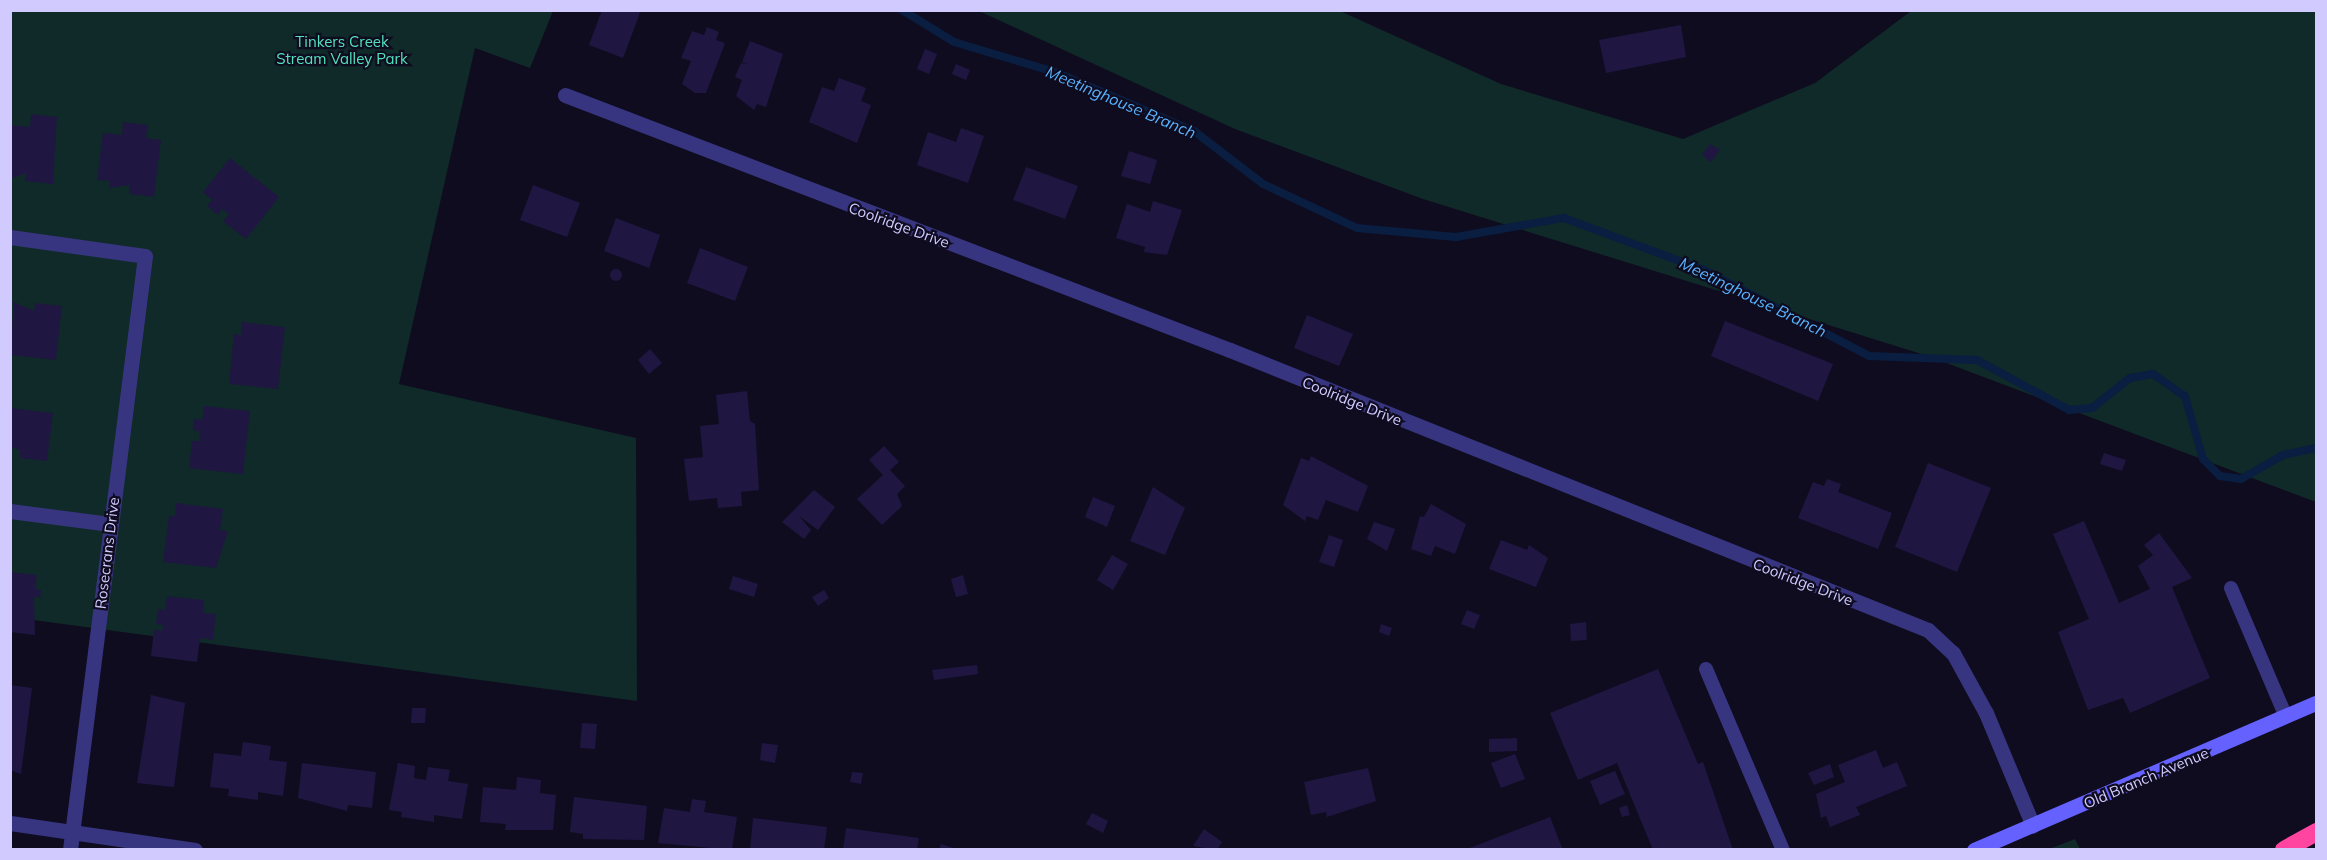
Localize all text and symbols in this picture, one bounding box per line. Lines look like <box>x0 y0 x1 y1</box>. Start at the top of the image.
park label: Tinkers Creek Stream Valley Park <box>276 32 408 67</box>
water label: Meetinghouse Branch <box>1043 62 1199 142</box>
street label: Coolridge Drive <box>846 198 952 252</box>
water label: Meetinghouse Branch <box>1676 253 1830 341</box>
street label: Coolridge Drive <box>1300 373 1404 429</box>
street label: Rosecrans Drive <box>91 496 123 610</box>
street label: Coolridge Drive <box>1750 555 1856 609</box>
street label: Old Branch Avenue <box>2081 744 2211 812</box>

